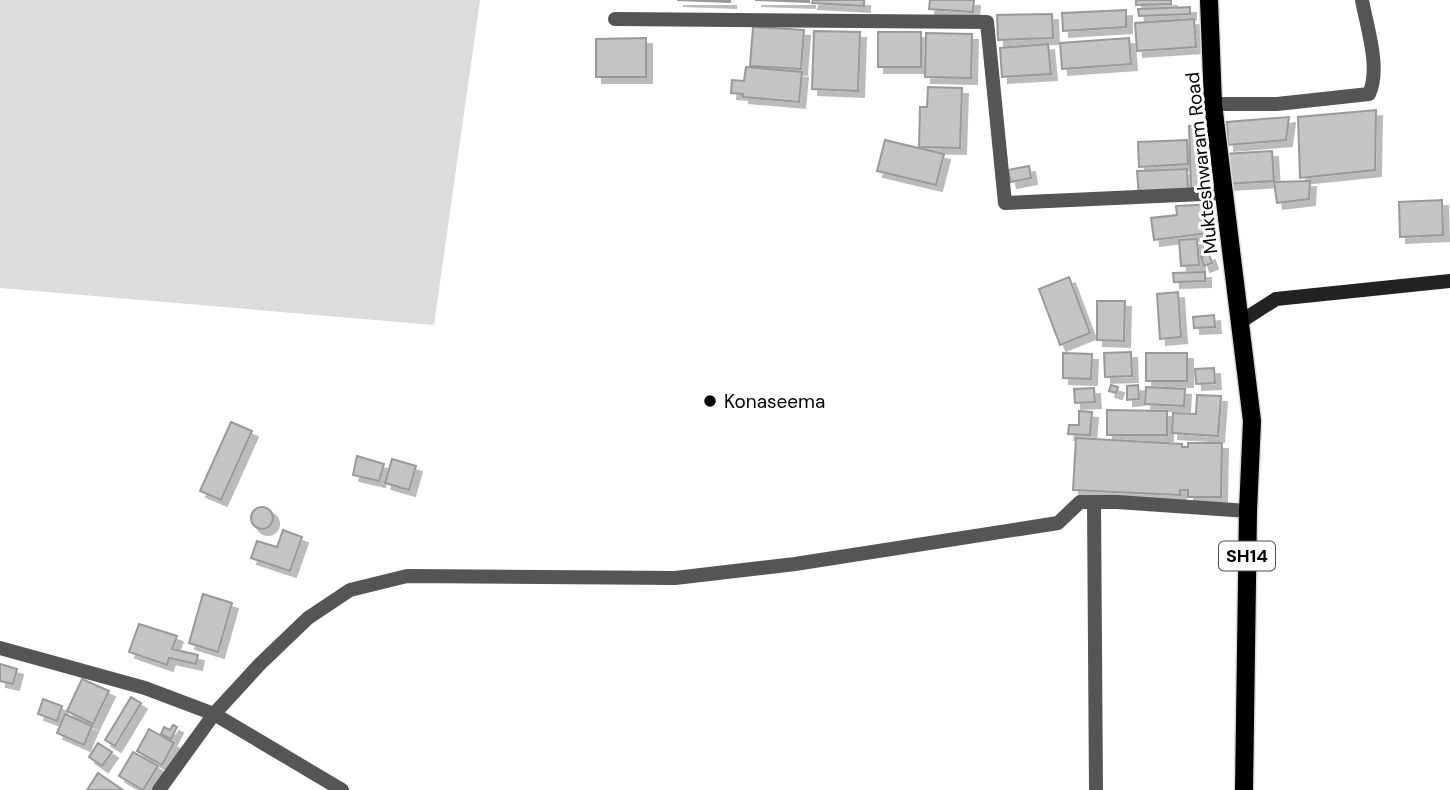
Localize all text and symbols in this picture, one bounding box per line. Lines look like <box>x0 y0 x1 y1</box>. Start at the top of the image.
street label: Mukteshwaram Road <box>1180 71 1223 255</box>
place label: Konaseema <box>724 389 825 414</box>
marker: Konaseema <box>702 393 718 409</box>
road number: SH14 <box>1219 542 1275 570</box>

